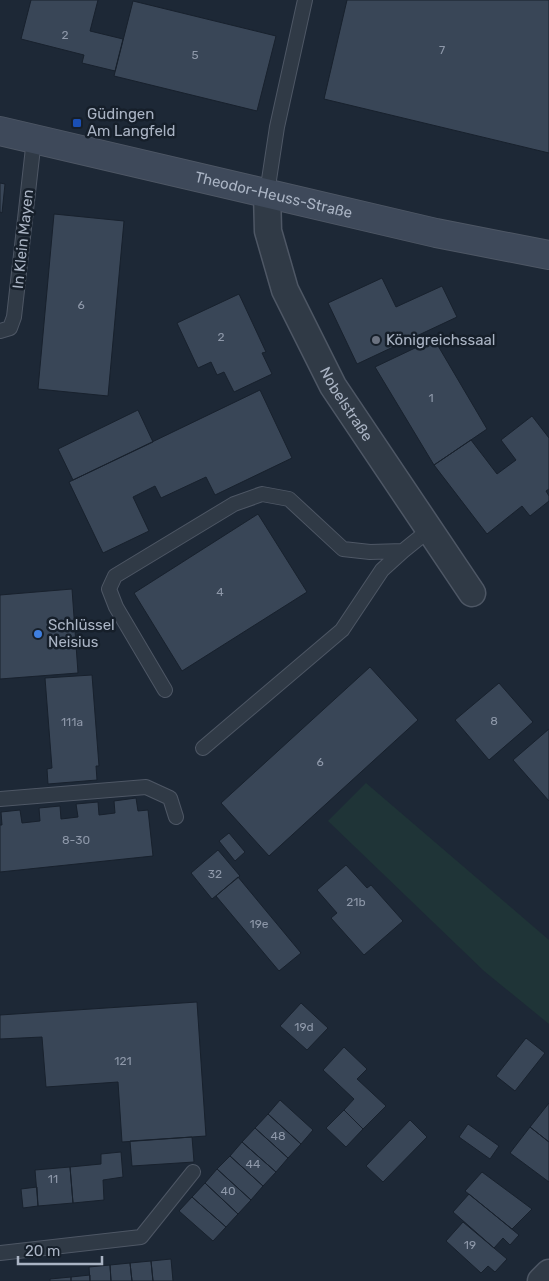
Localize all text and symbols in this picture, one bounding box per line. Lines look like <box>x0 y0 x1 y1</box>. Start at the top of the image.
house number: 2 <box>61 28 69 42</box>
house number: 7 <box>439 43 445 57</box>
house number: 5 <box>191 48 199 62</box>
place label: Güdingen Am Langfeld <box>87 105 175 140</box>
marker: Güdingen Am Langfeld <box>71 117 83 129</box>
street label: Theodor-Heuss-Straße <box>193 168 354 222</box>
street label: In Klein Mayen <box>9 188 37 290</box>
house number: 6 <box>77 298 85 312</box>
house number: 2 <box>217 330 225 344</box>
place label: Königreichssaal <box>386 331 495 349</box>
marker: Königreichssaal <box>370 334 382 346</box>
street label: Nobelstraße <box>316 364 376 445</box>
house number: 1 <box>428 391 434 405</box>
house number: 4 <box>216 585 224 599</box>
place label: Schlüssel Neisius <box>48 616 115 651</box>
marker: Schlüssel Neisius <box>32 628 44 640</box>
house number: 8 <box>490 714 498 728</box>
house number: 111a <box>61 715 83 729</box>
house number: 6 <box>316 755 324 769</box>
house number: 8-30 <box>62 833 90 847</box>
house number: 32 <box>208 867 222 881</box>
house number: 21b <box>346 895 366 909</box>
house number: 19e <box>250 917 269 931</box>
house number: 19d <box>294 1020 314 1034</box>
house number: 121 <box>114 1054 132 1068</box>
house number: 48 <box>270 1129 286 1143</box>
house number: 44 <box>246 1157 261 1171</box>
house number: 11 <box>48 1172 58 1186</box>
house number: 40 <box>220 1184 236 1198</box>
scale bar <box>18 1234 101 1266</box>
house number: 19 <box>464 1238 476 1252</box>
text: 20 m <box>25 1242 60 1260</box>

